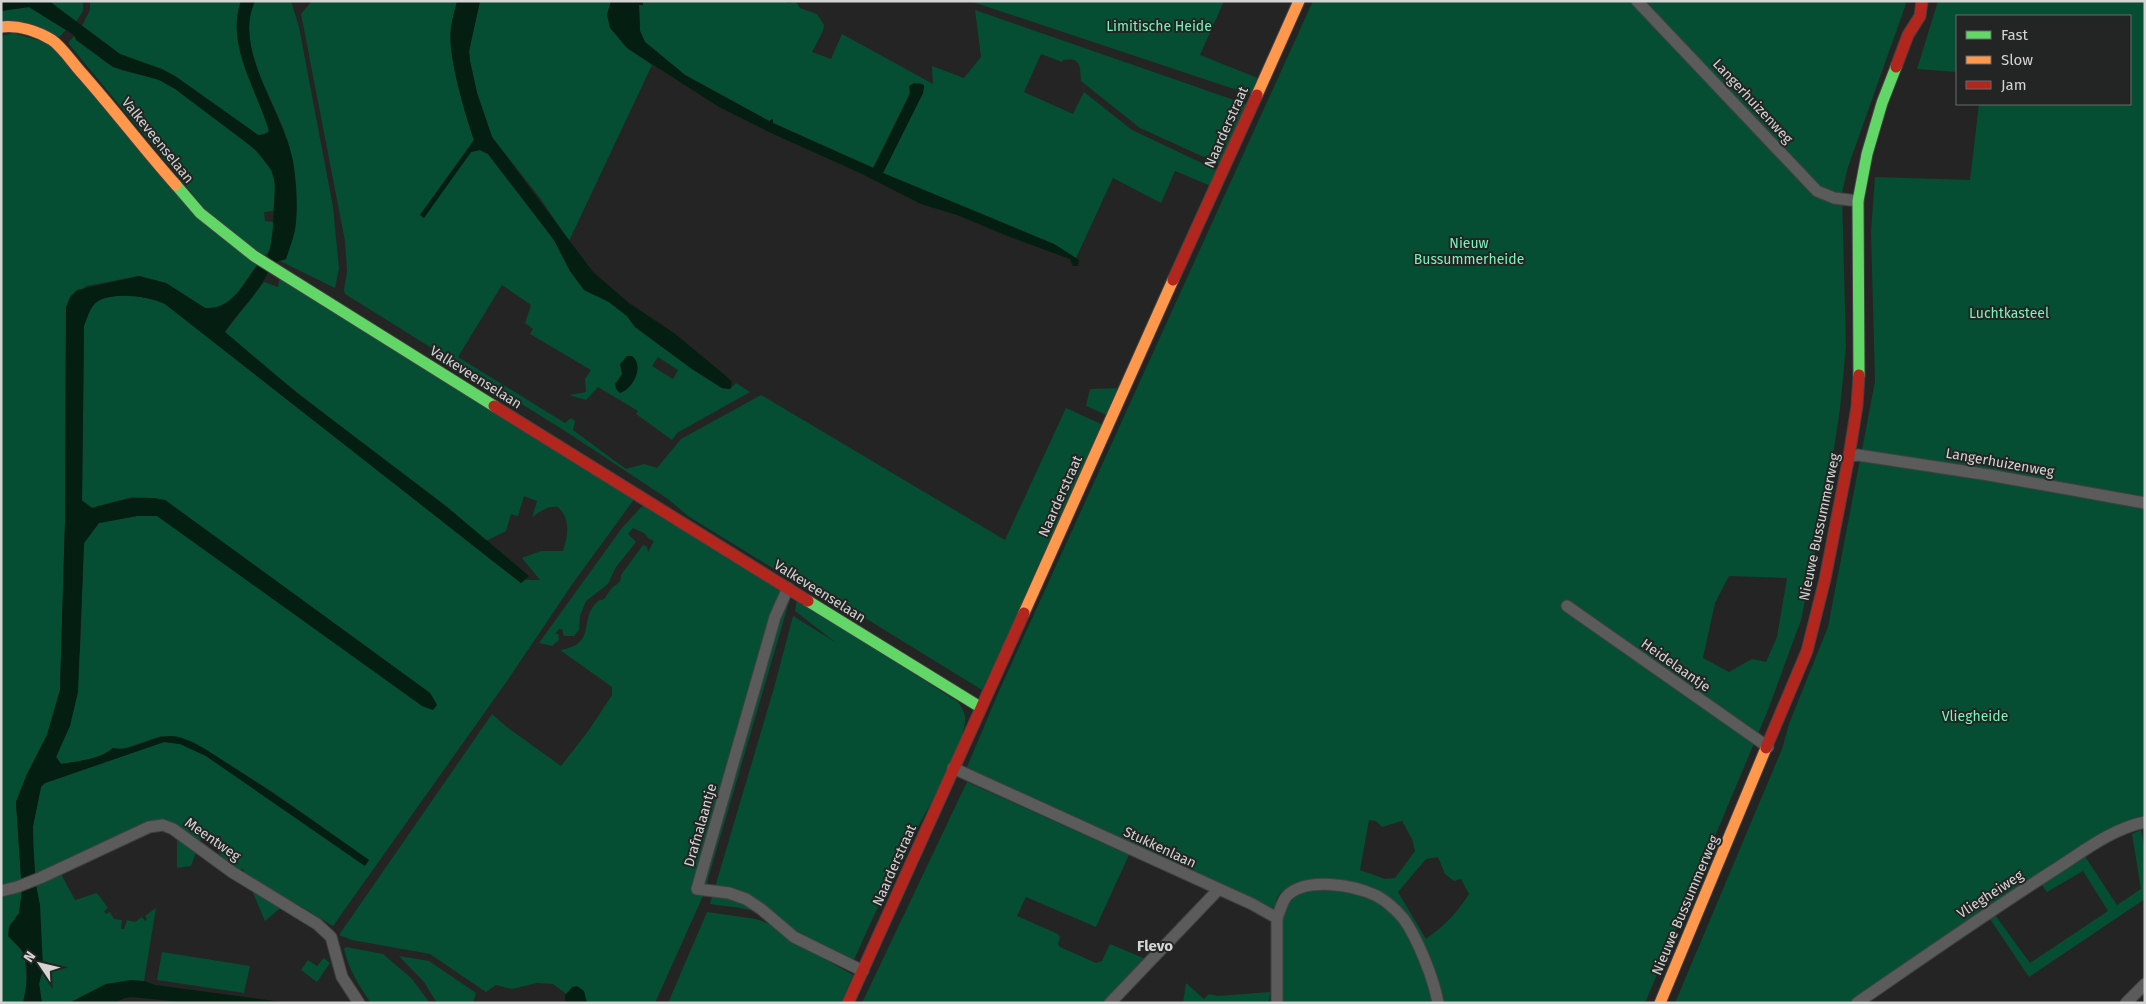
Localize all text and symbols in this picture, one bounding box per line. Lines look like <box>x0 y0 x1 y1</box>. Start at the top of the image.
legend <box>1956 15 2131 105</box>
park label: Limitische Heide <box>1106 18 1212 35</box>
text: Fast <box>2001 26 2028 44</box>
text: Slow <box>2001 51 2033 69</box>
street label: Langerhuizenweg <box>1709 55 1797 148</box>
text: Jam <box>2001 76 2027 94</box>
street label: Naarderstraat <box>1201 83 1252 171</box>
street label: Valkeveenselaan <box>118 94 197 187</box>
park label: Nieuw Bussummerheide <box>1414 235 1524 268</box>
park label: Luchtkasteel <box>1969 305 2049 322</box>
street label: Valkeveenselaan <box>427 342 525 413</box>
street label: Langerhuizenweg <box>1944 445 2056 481</box>
street label: Nieuwe Bussummerweg <box>1796 451 1844 602</box>
street label: Naarderstraat <box>1035 452 1086 540</box>
street label: Valkeveenselaan <box>771 556 869 627</box>
street label: Heidelaantje <box>1638 635 1714 696</box>
park label: Vliegheide <box>1942 708 2008 725</box>
street label: Drafnalaantje <box>680 781 720 869</box>
street label: Meentweg <box>181 814 245 865</box>
street label: Naarderstraat <box>869 821 920 909</box>
street label: Stukkenlaan <box>1121 823 1199 872</box>
street label: Nieuwe Bussummerweg <box>1648 832 1723 978</box>
street label: Vliegheiweg <box>1954 866 2027 922</box>
district label: Flevo <box>1137 937 1173 955</box>
north arrow <box>15 939 65 989</box>
text: N <box>20 948 39 966</box>

